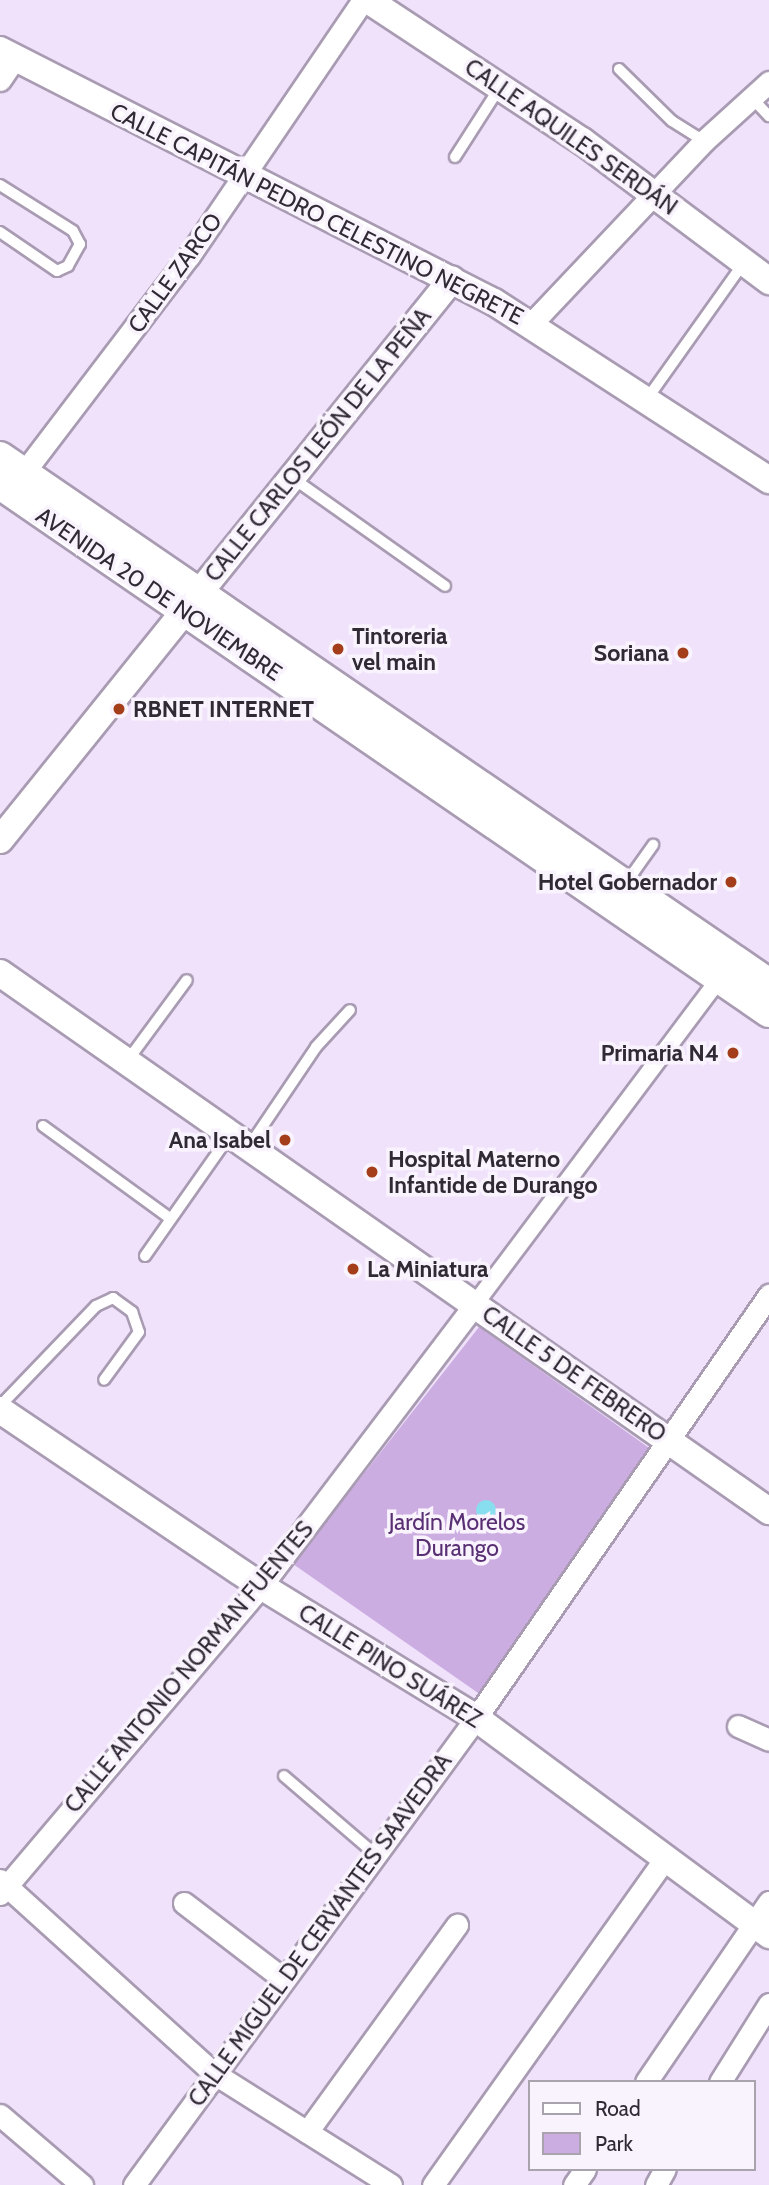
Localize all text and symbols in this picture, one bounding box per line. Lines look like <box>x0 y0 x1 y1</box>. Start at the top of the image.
street label: CALLE AQUILES SERDÁN <box>459 53 683 221</box>
street label: CALLE CAPITÁN PEDRO CELESTINO NEGRETE <box>106 97 528 331</box>
street label: CALLE ZARCO <box>122 208 228 338</box>
street label: CALLE CARLOS LEÓN DE LA PEÑA <box>199 303 437 587</box>
street label: AVENIDA 20 DE NOVIEMBRE <box>31 501 287 687</box>
place label: Tintoreria vel main <box>352 622 447 676</box>
place label: Soriana <box>594 639 669 667</box>
marker: Tintoreria vel main <box>330 641 346 657</box>
marker: Soriana <box>675 645 691 661</box>
place label: RBNET INTERNET <box>133 695 314 723</box>
marker: RBNET INTERNET <box>111 701 127 717</box>
place label: Hotel Gobernador <box>538 868 717 896</box>
marker: Hotel Gobernador <box>723 874 739 890</box>
place label: Primaria N4 <box>601 1039 719 1067</box>
marker: Primaria N4 <box>725 1045 741 1061</box>
place label: Ana Isabel <box>169 1126 271 1154</box>
marker: Ana Isabel <box>277 1132 293 1148</box>
place label: Hospital Materno Infantide de Durango <box>388 1145 598 1199</box>
marker: Hospital Materno Infantide de Durango <box>362 1162 382 1182</box>
place label: La Miniatura <box>367 1255 489 1283</box>
marker: La Miniatura <box>345 1261 361 1277</box>
street label: CALLE 5 DE FEBRERO <box>477 1300 671 1448</box>
park label: Jardín Morelos Durango <box>389 1508 525 1562</box>
street label: CALLE ANTONIO NORMAN FUENTES <box>59 1516 319 1818</box>
street label: CALLE PINO SUÁREZ <box>293 1599 487 1733</box>
street label: CALLE MIGUEL DE CERVANTES SAAVEDRA <box>183 1748 457 2112</box>
legend <box>528 2080 755 2171</box>
text: Road <box>595 2096 641 2121</box>
text: Park <box>595 2131 633 2156</box>

